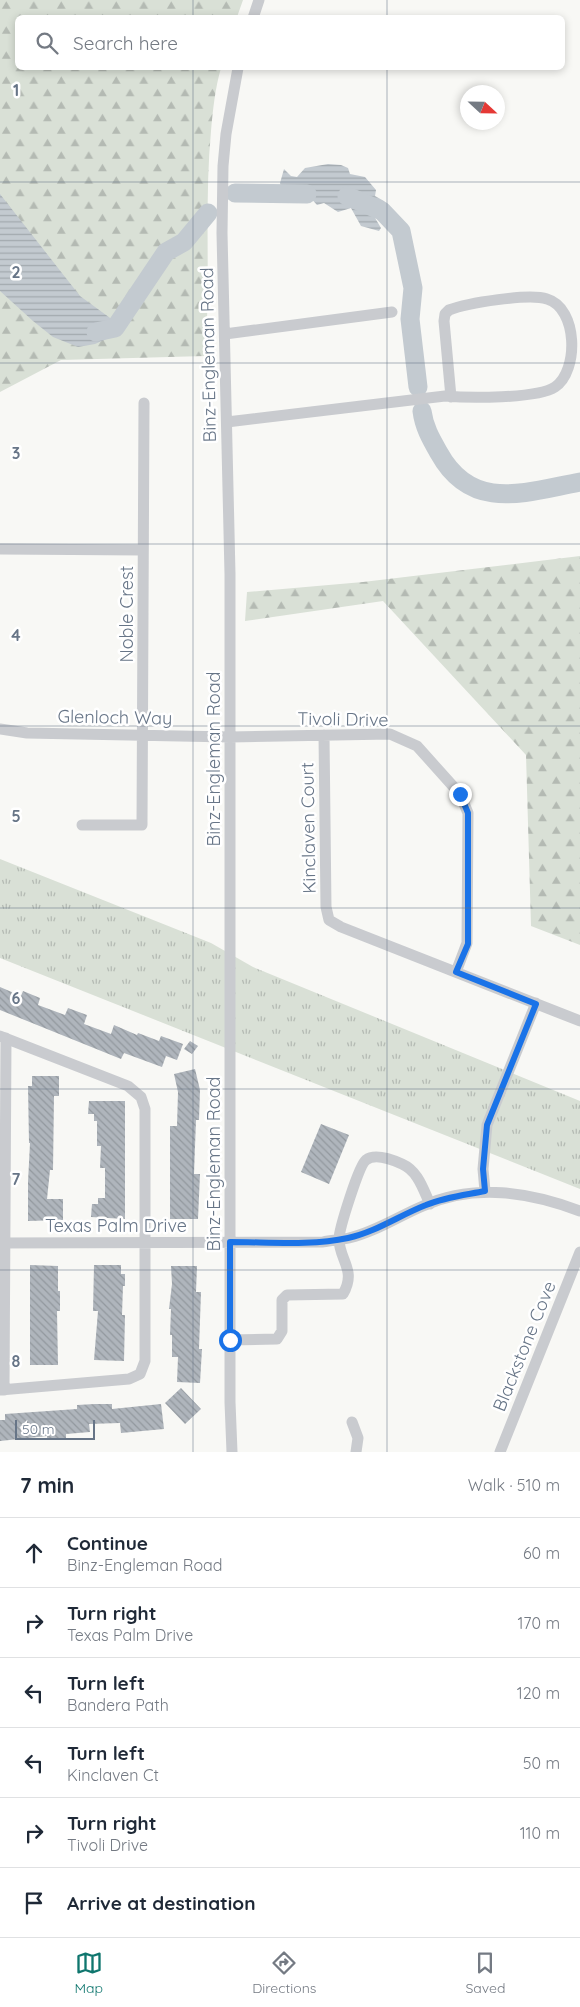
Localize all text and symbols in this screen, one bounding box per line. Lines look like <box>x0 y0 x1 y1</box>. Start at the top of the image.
search box <box>15 15 565 70</box>
icon: search <box>33 29 61 57</box>
text: Search here <box>73 31 178 55</box>
text: 1 <box>13 80 19 100</box>
north arrow <box>460 85 505 130</box>
text: 2 <box>11 262 21 282</box>
street label: Binz-Engleman Road <box>195 267 221 443</box>
text: 3 <box>12 443 20 463</box>
street label: Noble Crest <box>115 566 138 662</box>
text: 4 <box>11 625 21 645</box>
street label: Binz-Engleman Road <box>202 672 225 846</box>
street label: Glenloch Way <box>57 705 173 729</box>
street label: Tivoli Drive <box>297 707 389 731</box>
street label: Kinclaven Court <box>295 762 321 894</box>
route end <box>449 783 472 806</box>
text: 5 <box>11 806 21 826</box>
text: 6 <box>12 988 21 1008</box>
street label: Binz-Engleman Road <box>202 1077 225 1251</box>
text: 7 <box>12 1169 21 1189</box>
street label: Texas Palm Drive <box>45 1214 187 1237</box>
street label: Blackstone Cove <box>487 1277 561 1415</box>
route start <box>219 1329 242 1352</box>
text: 8 <box>12 1351 21 1371</box>
scale bar <box>15 1417 95 1440</box>
text: 50 m <box>22 1420 55 1438</box>
text: 7 min <box>20 1472 74 1498</box>
text: Walk · 510 m <box>468 1475 560 1495</box>
text: Continue <box>67 1531 148 1555</box>
icon: ahead <box>20 1539 48 1567</box>
text: 60 m <box>523 1543 560 1563</box>
text: Binz-Engleman Road <box>67 1555 222 1575</box>
text: Turn right <box>67 1601 156 1625</box>
icon: right <box>20 1609 48 1637</box>
text: 170 m <box>517 1613 560 1633</box>
text: Texas Palm Drive <box>67 1625 193 1645</box>
text: Turn left <box>67 1671 145 1695</box>
icon: left <box>20 1679 48 1707</box>
text: 120 m <box>517 1683 560 1703</box>
text: Bandera Path <box>67 1695 169 1715</box>
text: Turn left <box>67 1741 145 1765</box>
icon: left <box>20 1749 48 1777</box>
text: 50 m <box>523 1753 560 1773</box>
text: Kinclaven Ct <box>67 1765 159 1785</box>
text: Turn right <box>67 1811 156 1835</box>
icon: right <box>20 1819 48 1847</box>
text: 110 m <box>520 1823 560 1843</box>
text: Tivoli Drive <box>67 1835 148 1855</box>
icon: arrive <box>20 1889 48 1917</box>
text: Arrive at destination <box>67 1891 256 1915</box>
tab: Map <box>75 1949 103 1997</box>
tab: Directions <box>252 1949 316 1997</box>
tab: Saved <box>465 1949 505 1997</box>

